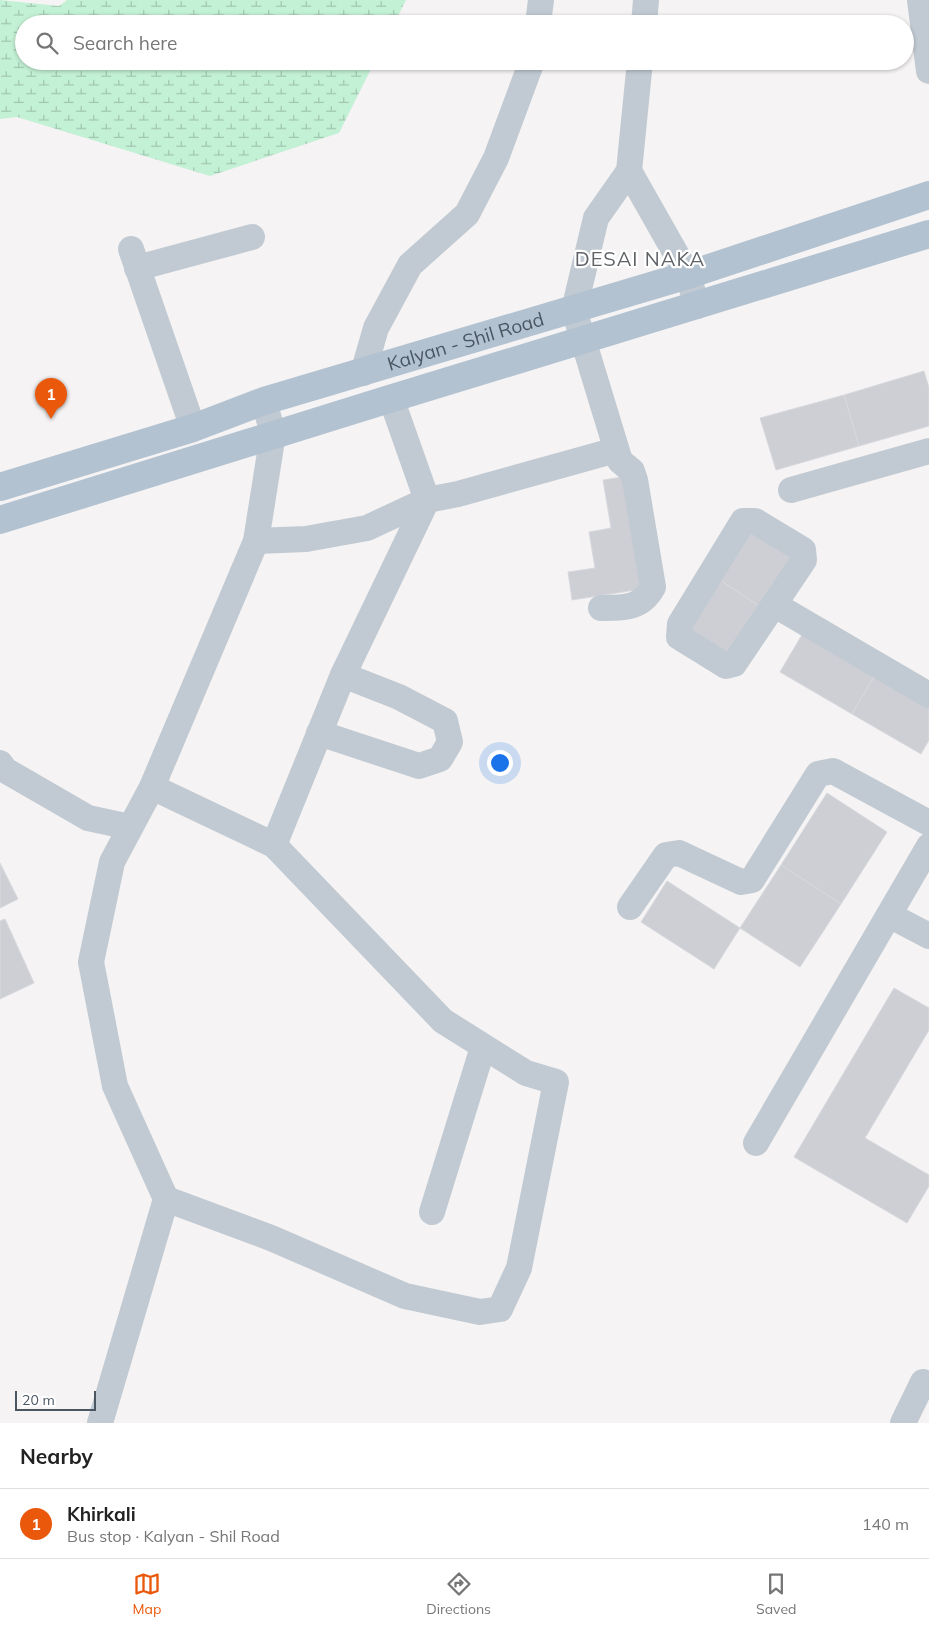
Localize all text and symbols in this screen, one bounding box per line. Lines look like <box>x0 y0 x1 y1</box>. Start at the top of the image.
search box <box>15 15 914 70</box>
icon: search <box>33 29 61 57</box>
text: Search here <box>73 31 177 55</box>
district label: DESAI NAKA <box>575 246 705 271</box>
street label: Kalyan - Shil Road <box>384 307 547 376</box>
pin: 1 <box>35 378 67 419</box>
your location <box>487 750 513 776</box>
scale bar <box>15 1388 96 1411</box>
text: 20 m <box>22 1391 55 1409</box>
text: Nearby <box>20 1443 93 1469</box>
text: Khirkali <box>67 1502 136 1526</box>
text: 1 <box>31 1514 41 1534</box>
text: 140 m <box>862 1514 909 1534</box>
text: Bus stop · Kalyan - Shil Road <box>67 1526 280 1546</box>
tab: Map <box>133 1570 161 1618</box>
tab: Directions <box>426 1570 491 1618</box>
tab: Saved <box>756 1570 796 1618</box>

